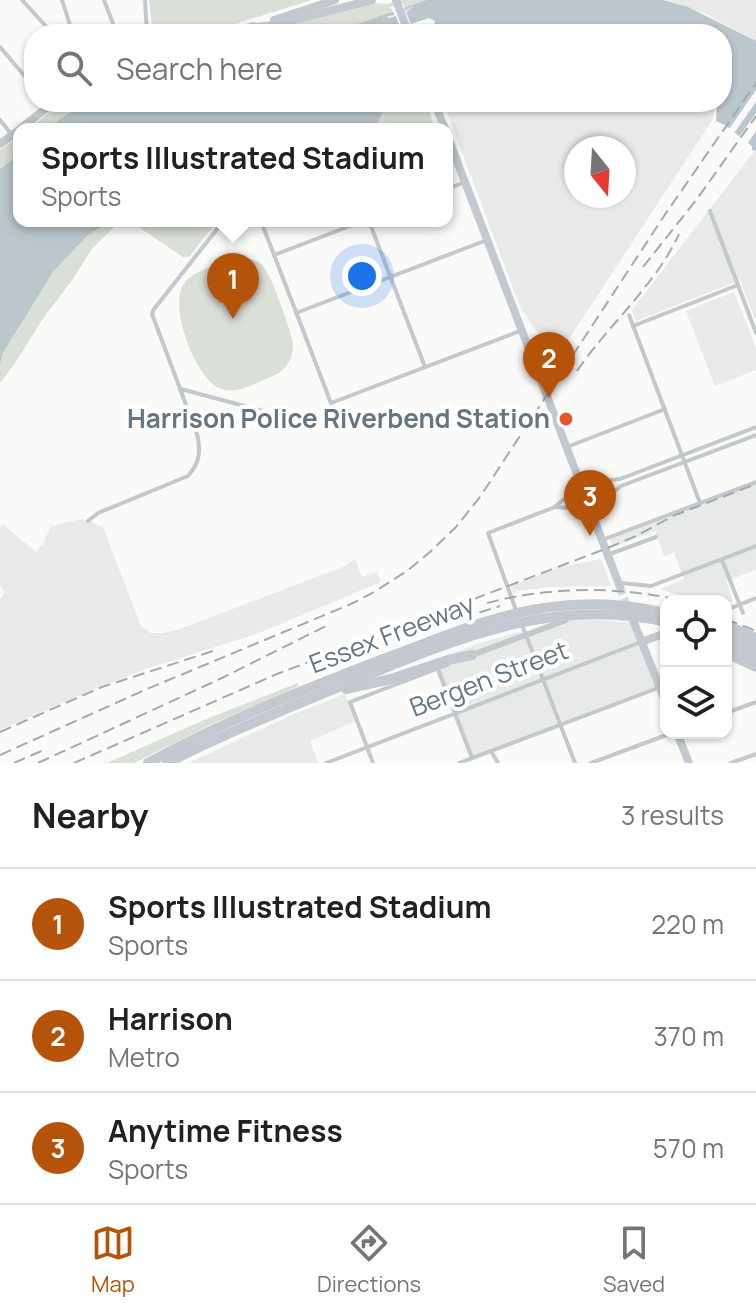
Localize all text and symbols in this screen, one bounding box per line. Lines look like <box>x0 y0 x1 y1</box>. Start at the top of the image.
search box <box>24 24 732 112</box>
icon: search <box>52 46 96 90</box>
text: Search here <box>116 48 283 89</box>
popup <box>13 123 453 227</box>
north arrow <box>564 136 636 208</box>
text: Sports Illustrated Stadium <box>41 137 425 178</box>
text: Sports <box>41 178 122 214</box>
pin: 1 <box>207 253 259 319</box>
your location <box>342 256 382 296</box>
pin: 2 <box>523 332 575 398</box>
place label: Harrison Police Riverbend Station <box>127 400 550 436</box>
marker: Harrison Police Riverbend Station <box>557 410 575 428</box>
pin: 3 <box>564 470 616 536</box>
street label: Essex Freeway <box>304 585 480 681</box>
map controls <box>660 595 732 739</box>
button: locate <box>660 595 732 667</box>
street label: Bergen Street <box>404 631 573 725</box>
button: layers <box>660 667 732 739</box>
text: Nearby <box>32 792 148 838</box>
text: 3 results <box>621 797 724 833</box>
text: Sports Illustrated Stadium <box>108 886 491 927</box>
text: 1 <box>52 906 64 942</box>
text: 220 m <box>651 906 724 942</box>
text: Sports <box>108 927 188 963</box>
text: Harrison <box>108 998 233 1039</box>
text: 2 <box>50 1018 66 1054</box>
text: 370 m <box>653 1018 724 1054</box>
text: Metro <box>108 1039 180 1075</box>
text: Anytime Fitness <box>108 1110 343 1151</box>
text: 3 <box>50 1130 66 1166</box>
text: 570 m <box>653 1130 724 1166</box>
text: Sports <box>108 1151 188 1187</box>
tab: Map <box>91 1221 135 1299</box>
tab: Directions <box>317 1221 421 1299</box>
tab: Saved <box>603 1221 665 1299</box>

